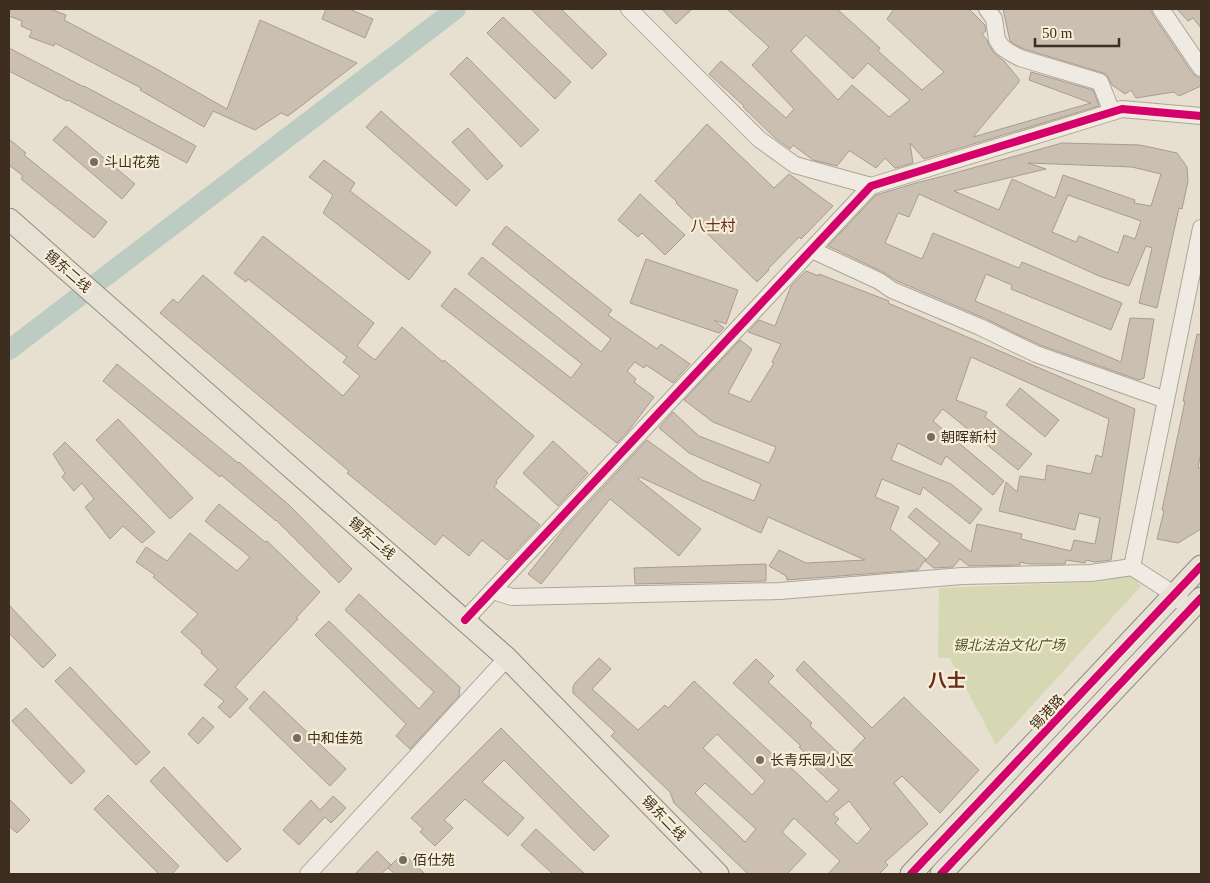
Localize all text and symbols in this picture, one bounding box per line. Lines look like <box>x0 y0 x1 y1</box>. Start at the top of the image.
scale bar <box>1035 15 1119 47</box>
text: 50 m <box>1042 25 1073 41</box>
place label: 斗山花苑 <box>104 155 160 170</box>
marker: 斗山花苑 <box>88 156 100 168</box>
district label: 八士村 <box>690 217 736 234</box>
street label: 锡东二线 <box>42 247 94 295</box>
place label: 朝晖新村 <box>941 429 997 445</box>
marker: 朝晖新村 <box>925 431 937 443</box>
street label: 锡东二线 <box>346 514 398 562</box>
park label: 锡北法治文化广场 <box>953 638 1066 653</box>
district label: 八士 <box>928 670 966 691</box>
street label: 锡港路 <box>1028 692 1067 733</box>
place label: 中和佳苑 <box>307 731 363 746</box>
marker: 中和佳苑 <box>291 732 303 744</box>
place label: 长青乐园小区 <box>770 753 854 768</box>
marker: 长青乐园小区 <box>754 754 766 766</box>
street label: 锡东二线 <box>639 793 688 844</box>
place label: 佰仕苑 <box>413 852 455 868</box>
marker: 佰仕苑 <box>397 854 409 866</box>

